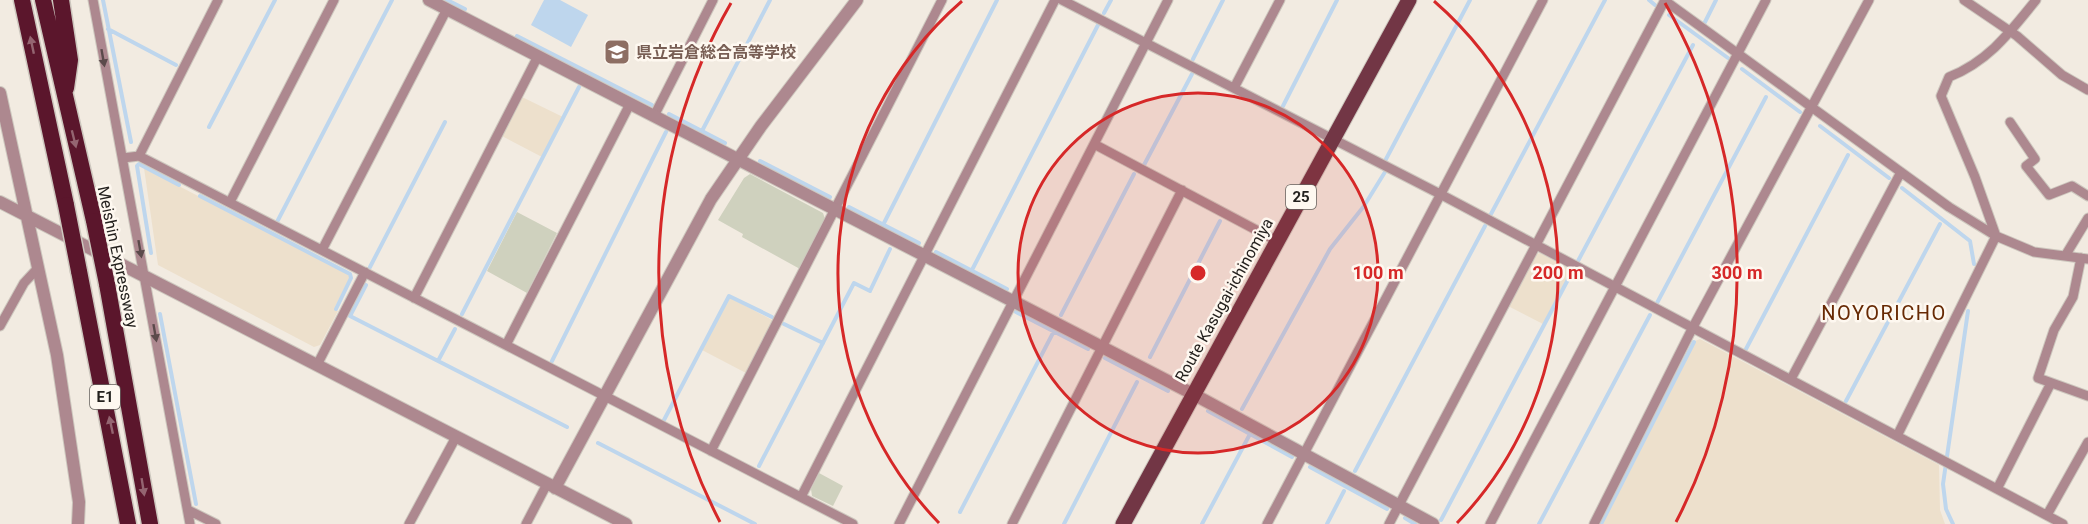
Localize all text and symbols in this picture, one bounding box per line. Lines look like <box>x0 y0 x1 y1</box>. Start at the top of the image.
one-way arrow <box>26 36 36 54</box>
school or university icon: 県立岩倉総合高等学校 <box>602 37 632 67</box>
place label: 県立岩倉総合高等学校 <box>636 43 796 62</box>
one-way arrow <box>99 48 108 67</box>
one-way arrow <box>69 130 79 148</box>
street label: Meishin Expressway <box>94 184 142 330</box>
road number: 25 <box>1286 185 1316 209</box>
street label: Route Kasugai-ichinomiya <box>1171 215 1277 385</box>
one-way arrow <box>136 240 145 259</box>
text: 100 m <box>1352 262 1404 283</box>
text: 200 m <box>1532 262 1584 283</box>
text: 300 m <box>1711 262 1763 283</box>
centre of rings <box>1188 263 1208 283</box>
district label: NOYORICHO <box>1821 301 1947 325</box>
one-way arrow <box>151 324 160 343</box>
road number: E1 <box>90 385 120 409</box>
one-way arrow <box>106 415 115 434</box>
one-way arrow <box>139 477 148 496</box>

